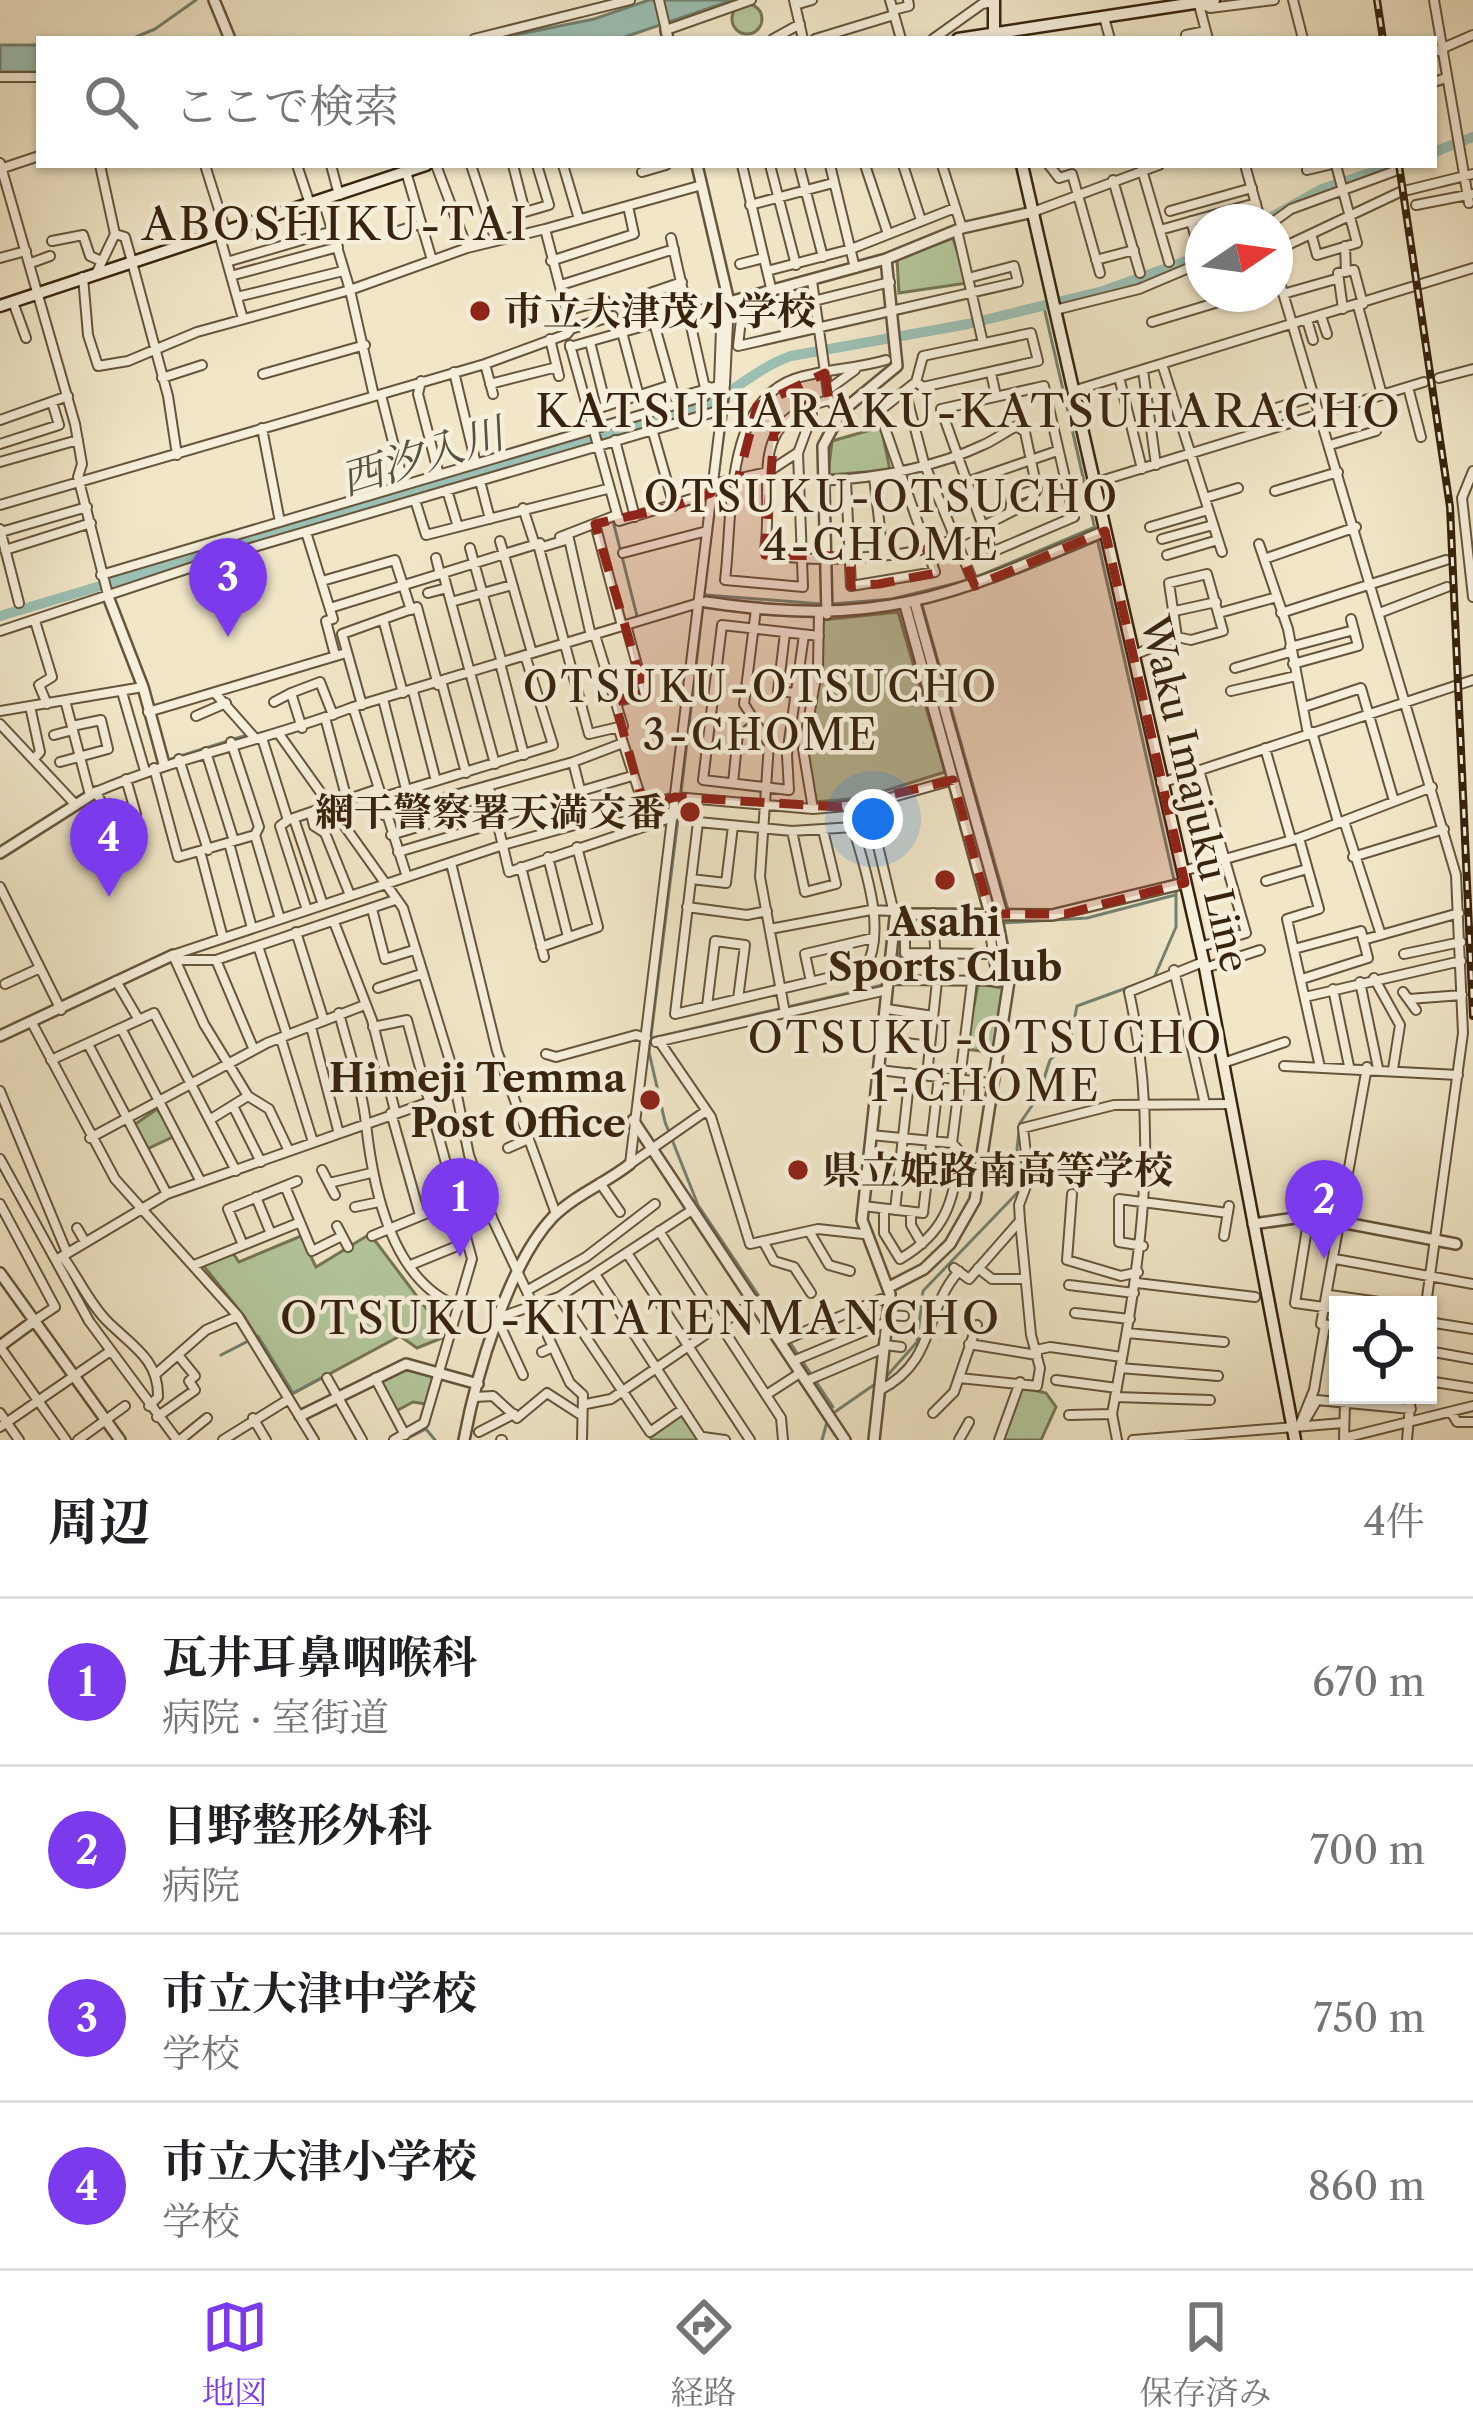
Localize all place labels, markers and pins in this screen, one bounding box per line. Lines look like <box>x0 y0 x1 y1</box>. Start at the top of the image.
place label: 市立大津茂小学校 <box>504 287 816 335</box>
marker: 市立大津茂小学校 <box>467 298 493 324</box>
pin: 3 <box>189 538 267 637</box>
place label: 網干警察署天満交番 <box>315 788 666 836</box>
pin: 4 <box>70 798 148 897</box>
marker: 網干警察署天満交番 <box>677 799 703 825</box>
marker: Asahi Sports Club <box>932 867 958 893</box>
place label: Asahi Sports Club <box>828 898 1062 991</box>
place label: Himeji Temma Post Office <box>329 1054 626 1147</box>
marker: Himeji Temma Post Office <box>637 1087 663 1113</box>
place label: 県立姫路南高等学校 <box>822 1146 1173 1194</box>
marker: 県立姫路南高等学校 <box>785 1157 811 1183</box>
pin: 1 <box>421 1158 499 1257</box>
pin: 2 <box>1285 1160 1363 1259</box>

